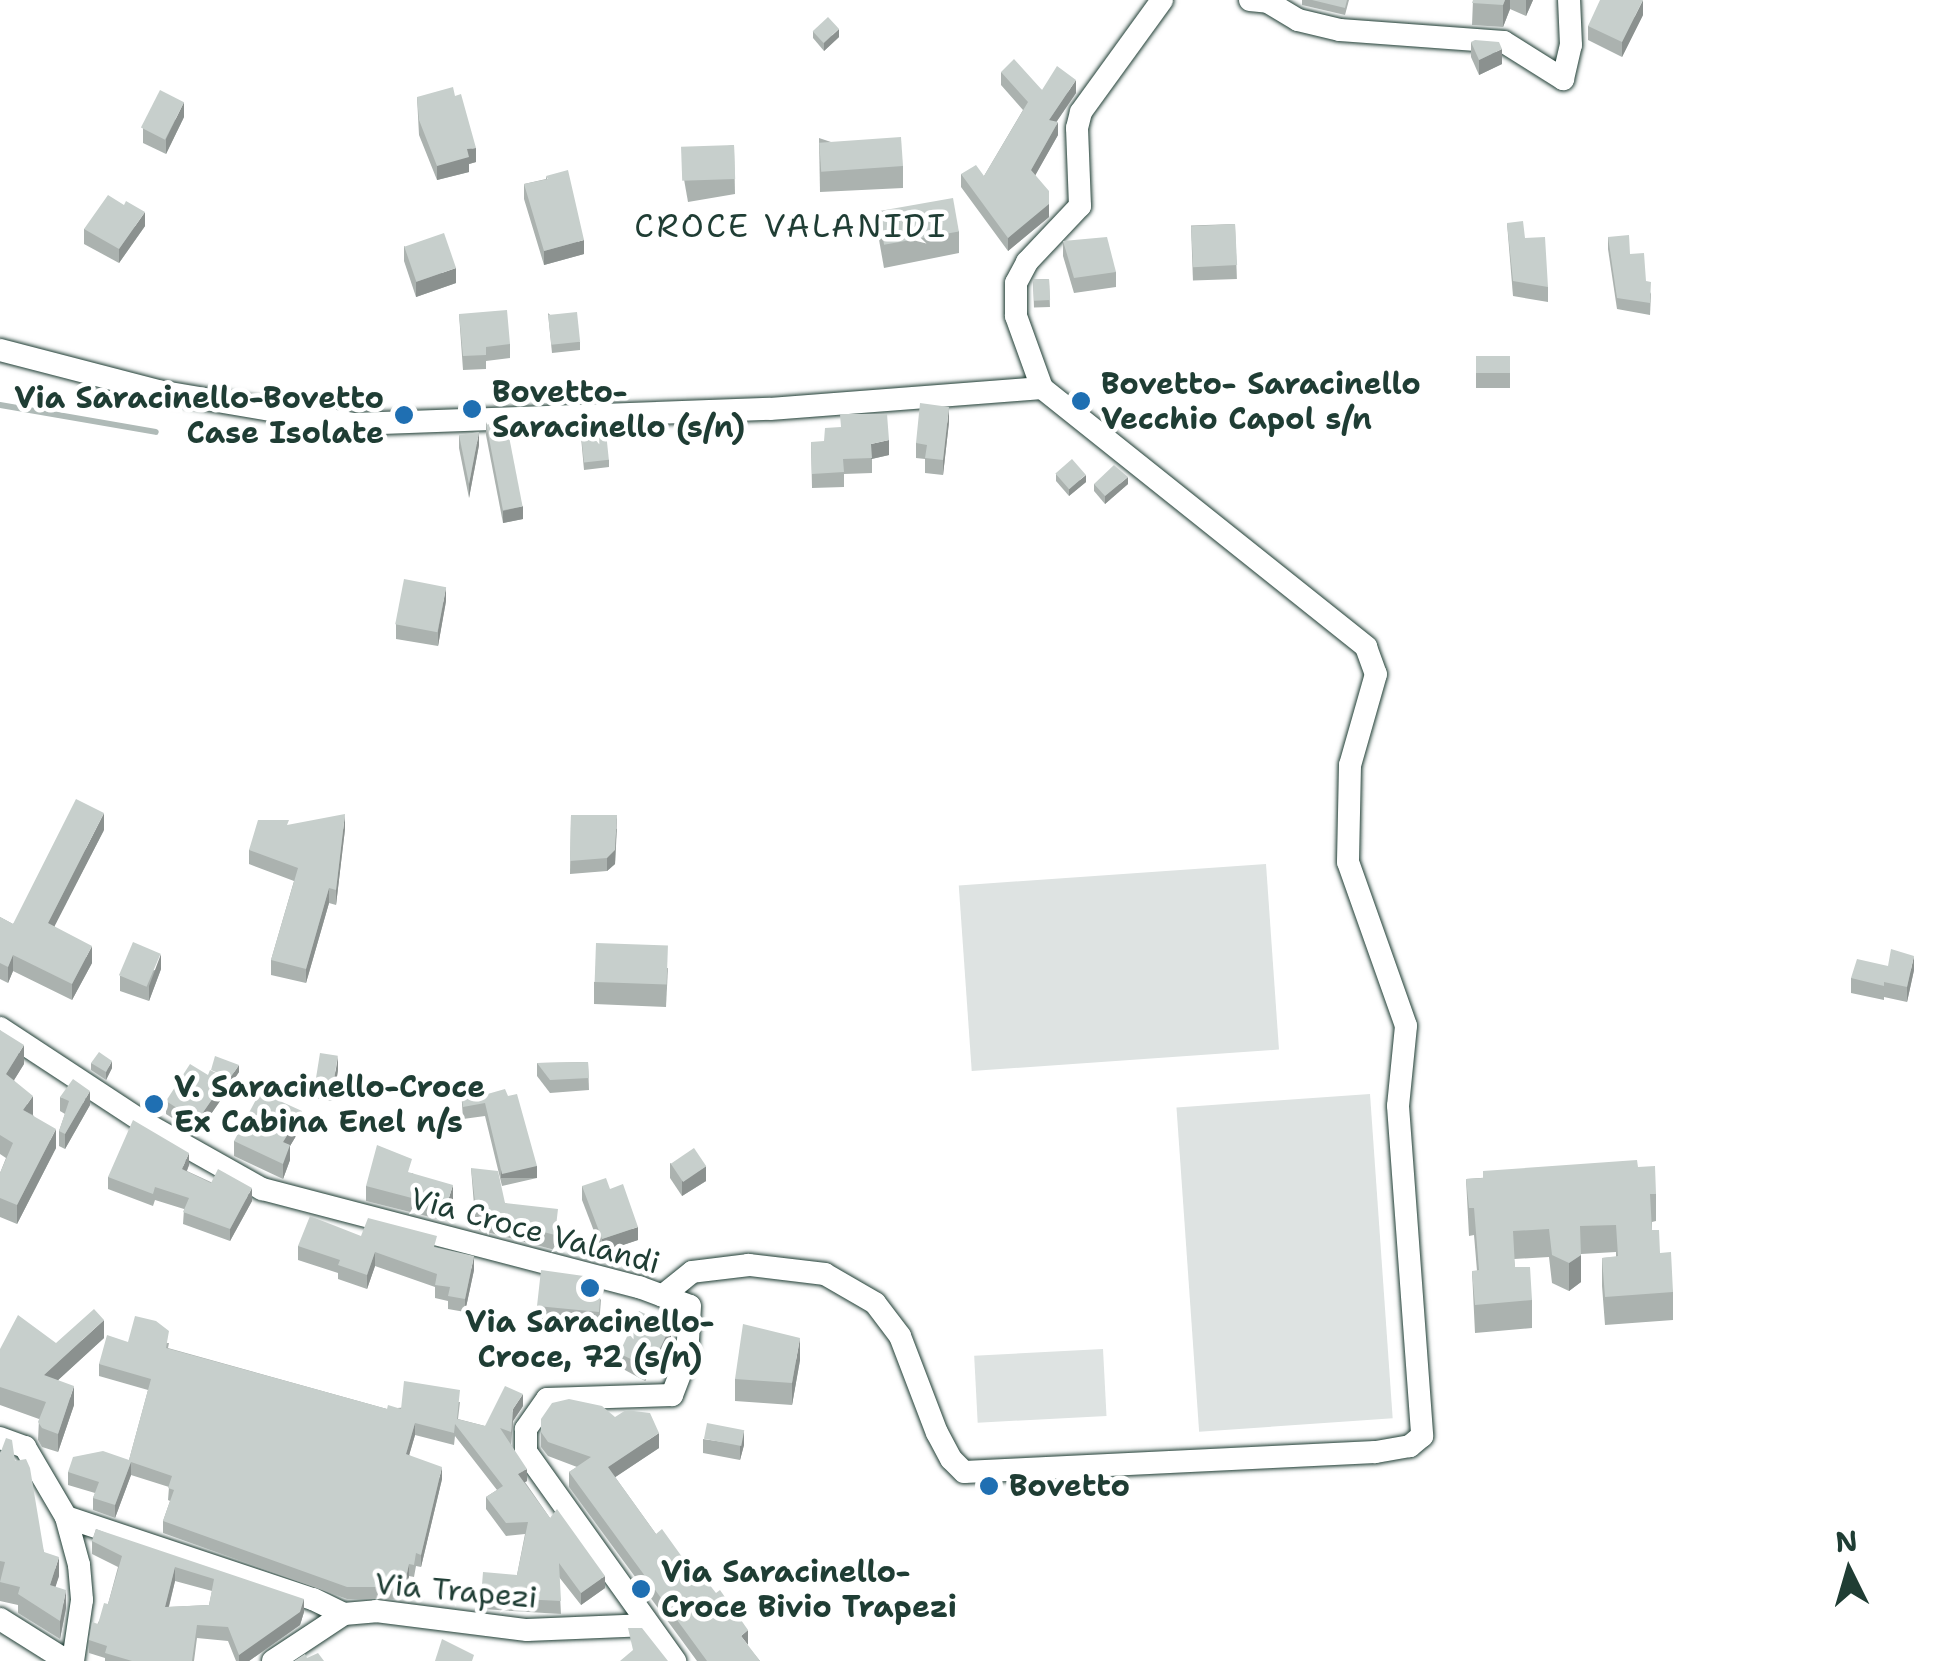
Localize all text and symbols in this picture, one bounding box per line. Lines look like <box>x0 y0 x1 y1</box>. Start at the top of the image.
district label: CROCE VALANIDI <box>634 207 948 245</box>
place label: Bovetto- Saracinello Vecchio Capol s/n <box>1101 366 1421 436</box>
place label: Bovetto- Saracinello (s/n) <box>492 374 745 444</box>
place label: Via Saracinello-Bovetto Case Isolate <box>14 380 384 450</box>
marker: Bovetto- Saracinello Vecchio Capol s/n <box>1070 390 1092 412</box>
marker: Bovetto- Saracinello (s/n) <box>461 398 483 420</box>
marker: Via Saracinello-Bovetto Case Isolate <box>393 404 415 426</box>
place label: V. Saracinello-Croce Ex Cabina Enel n/s <box>174 1069 485 1140</box>
marker: V. Saracinello-Croce Ex Cabina Enel n/s <box>143 1093 165 1115</box>
street label: Via Croce Valandi <box>406 1180 664 1282</box>
marker: Via Saracinello- Croce, 72 (s/n) <box>579 1277 601 1299</box>
place label: Via Saracinello- Croce, 72 (s/n) <box>465 1304 715 1374</box>
place label: Bovetto <box>1009 1468 1130 1504</box>
marker: Bovetto <box>978 1475 1000 1497</box>
north arrow <box>1799 1521 1899 1621</box>
text: N <box>1834 1521 1859 1561</box>
place label: Via Saracinello- Croce Bivio Trapezi <box>661 1554 957 1624</box>
street label: Via Trapezi <box>373 1566 539 1616</box>
marker: Via Saracinello- Croce Bivio Trapezi <box>630 1578 652 1600</box>

